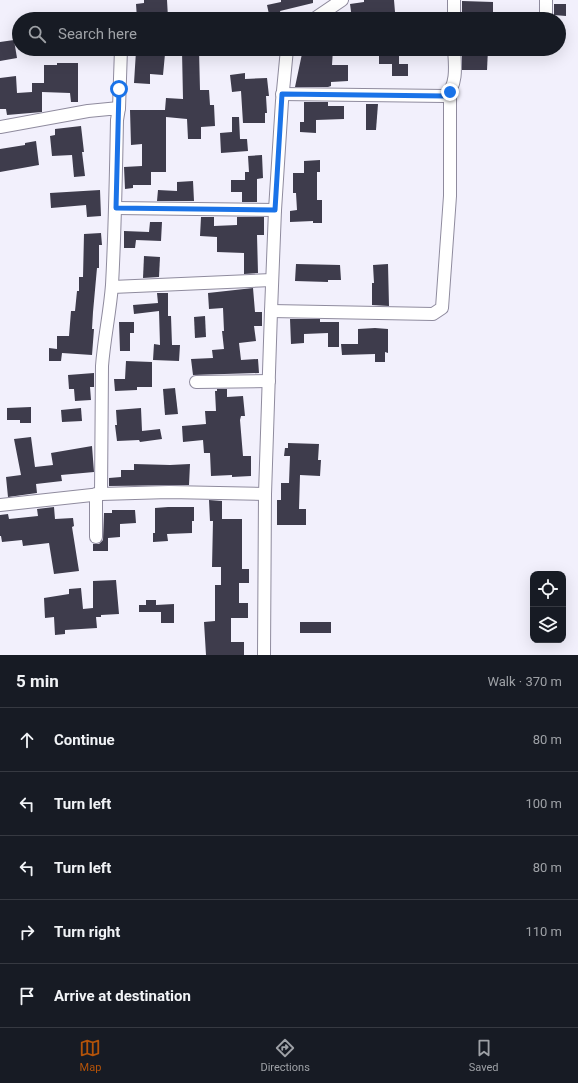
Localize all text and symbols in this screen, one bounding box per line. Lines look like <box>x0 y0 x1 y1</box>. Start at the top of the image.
search box <box>12 12 566 56</box>
icon: search <box>26 23 48 45</box>
text: Search here <box>58 25 137 43</box>
route start <box>110 80 128 98</box>
route end <box>441 83 459 101</box>
map controls <box>530 571 566 643</box>
button: locate <box>530 571 566 607</box>
button: layers <box>530 607 566 643</box>
text: 5 min <box>16 671 59 691</box>
text: Walk · 370 m <box>487 674 562 689</box>
icon: ahead <box>16 729 38 751</box>
text: Continue <box>54 731 115 749</box>
text: 80 m <box>533 732 562 747</box>
icon: left <box>16 793 38 815</box>
text: Turn left <box>54 795 111 813</box>
text: 100 m <box>525 796 562 811</box>
icon: left <box>16 857 38 879</box>
text: Turn left <box>54 859 111 877</box>
text: 80 m <box>533 860 562 875</box>
icon: right <box>16 921 38 943</box>
text: Turn right <box>54 923 120 941</box>
text: 110 m <box>525 924 562 939</box>
icon: arrive <box>16 985 38 1007</box>
text: Arrive at destination <box>54 987 191 1005</box>
tab: Map <box>79 1037 101 1074</box>
tab: Directions <box>260 1037 310 1074</box>
tab: Saved <box>469 1037 499 1074</box>

